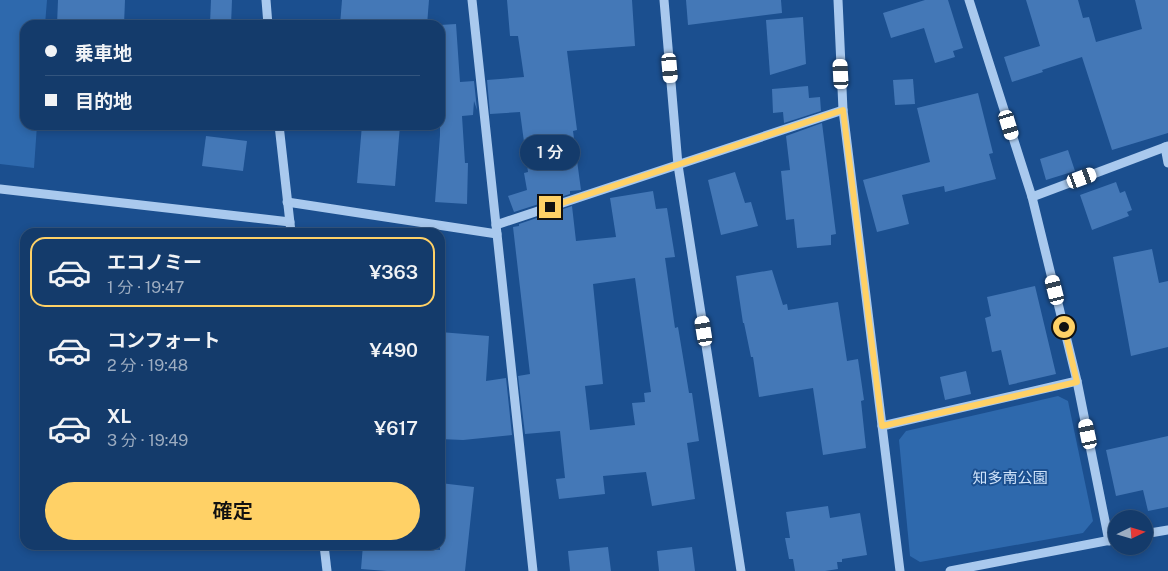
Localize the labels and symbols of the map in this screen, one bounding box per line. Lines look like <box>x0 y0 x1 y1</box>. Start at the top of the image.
car <box>661 52 678 84</box>
car <box>832 59 849 89</box>
car <box>997 108 1020 142</box>
callout: 1 分 <box>520 134 580 170</box>
car <box>1065 166 1098 190</box>
route end <box>539 196 561 218</box>
car <box>1044 274 1065 306</box>
car <box>694 315 713 347</box>
route start <box>1053 316 1075 338</box>
car <box>1077 418 1098 450</box>
park label: 知多南公園 <box>972 469 1048 486</box>
north arrow <box>1108 510 1152 555</box>

